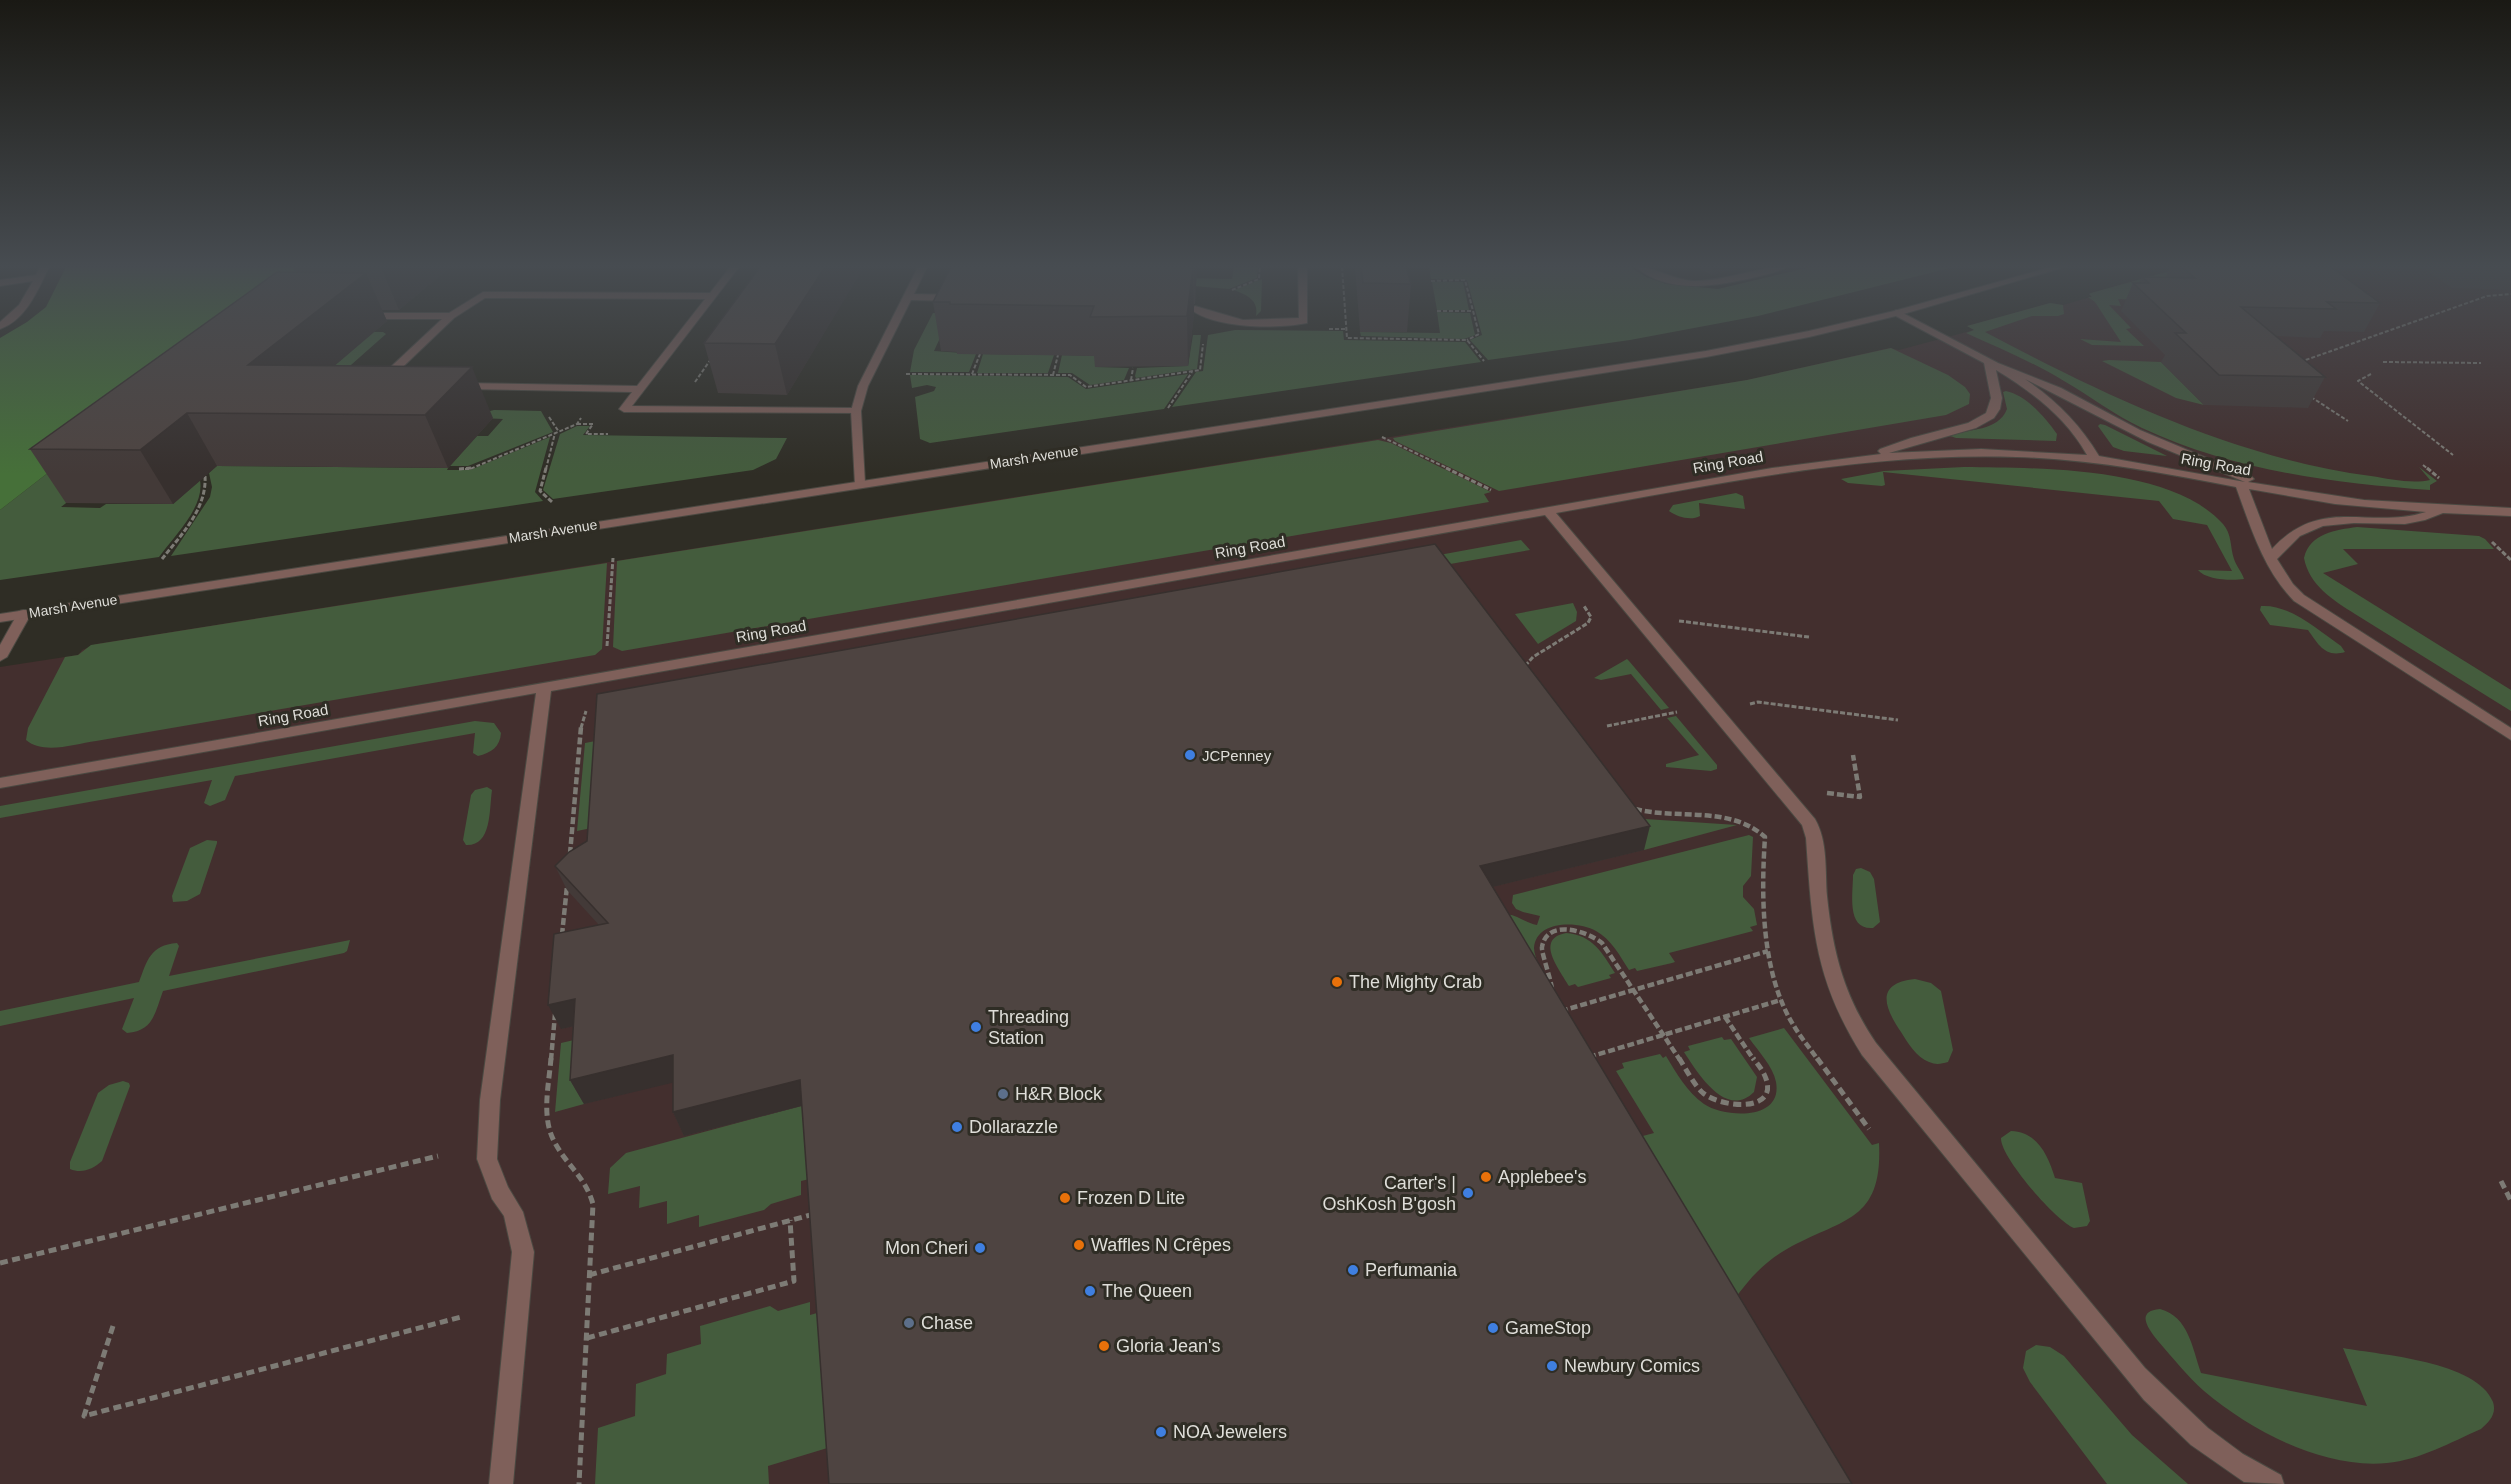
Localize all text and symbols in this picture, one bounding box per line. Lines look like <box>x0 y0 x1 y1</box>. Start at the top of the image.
street label: Marsh Avenue <box>989 442 1080 472</box>
street label: Ring Road <box>1692 447 1764 477</box>
street label: Ring Road <box>2180 449 2252 479</box>
street label: Marsh Avenue <box>508 516 599 546</box>
street label: Ring Road <box>1214 532 1286 562</box>
street label: Marsh Avenue <box>28 591 119 621</box>
street label: Ring Road <box>735 616 807 646</box>
street label: Ring Road <box>257 700 329 730</box>
place label: JCPenney <box>1202 747 1272 764</box>
marker: JCPenney <box>1183 748 1197 762</box>
place label: The Mighty Crab <box>1349 972 1482 992</box>
marker: The Mighty Crab <box>1330 975 1344 989</box>
place label: Threading Station <box>988 1007 1069 1048</box>
marker: Threading Station <box>969 1020 983 1034</box>
place label: H&R Block <box>1015 1084 1103 1104</box>
marker: H&R Block <box>996 1087 1010 1101</box>
place label: Dollarazzle <box>969 1117 1058 1137</box>
marker: Dollarazzle <box>950 1120 964 1134</box>
place label: Applebee's <box>1498 1167 1587 1187</box>
marker: Applebee's <box>1479 1170 1493 1184</box>
place label: Carter's | OshKosh B'gosh <box>1322 1173 1456 1214</box>
marker: Carter's | OshKosh B'gosh <box>1461 1186 1475 1200</box>
place label: Frozen D Lite <box>1077 1188 1185 1208</box>
marker: Frozen D Lite <box>1058 1191 1072 1205</box>
place label: Waffles N Crȇpes <box>1091 1235 1231 1255</box>
place label: Mon Cheri <box>885 1238 968 1258</box>
marker: Waffles N Crȇpes <box>1072 1238 1086 1252</box>
marker: Mon Cheri <box>973 1241 987 1255</box>
place label: Perfumania <box>1365 1260 1458 1280</box>
marker: Perfumania <box>1346 1263 1360 1277</box>
place label: The Queen <box>1102 1281 1192 1301</box>
marker: The Queen <box>1083 1284 1097 1298</box>
place label: Chase <box>921 1313 973 1333</box>
marker: Chase <box>902 1316 916 1330</box>
place label: GameStop <box>1505 1318 1591 1338</box>
marker: GameStop <box>1486 1321 1500 1335</box>
place label: Gloria Jean's <box>1116 1336 1220 1356</box>
marker: Gloria Jean's <box>1097 1339 1111 1353</box>
place label: Newbury Comics <box>1564 1356 1700 1376</box>
marker: Newbury Comics <box>1545 1359 1559 1373</box>
place label: NOA Jewelers <box>1173 1422 1287 1442</box>
marker: NOA Jewelers <box>1154 1425 1168 1439</box>

